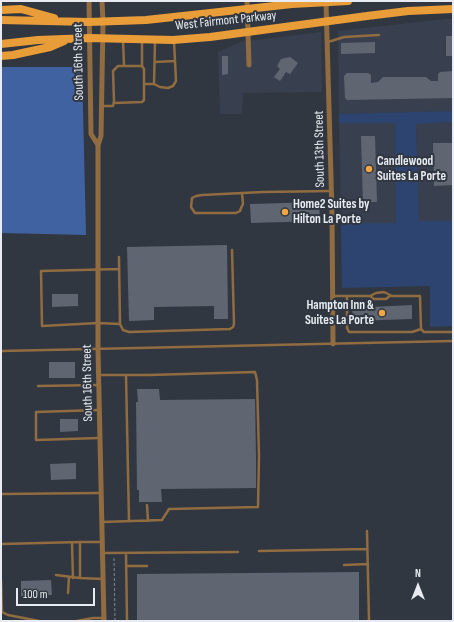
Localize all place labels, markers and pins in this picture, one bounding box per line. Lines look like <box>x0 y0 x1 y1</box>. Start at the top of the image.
place label: Candlewood Suites La Porte <box>377 154 446 185</box>
marker: Candlewood Suites La Porte <box>364 164 374 174</box>
place label: Home2 Suites by Hilton La Porte <box>293 197 369 228</box>
marker: Home2 Suites by Hilton La Porte <box>280 207 290 217</box>
place label: Hampton Inn & Suites La Porte <box>305 298 374 329</box>
marker: Hampton Inn & Suites La Porte <box>377 308 387 318</box>

